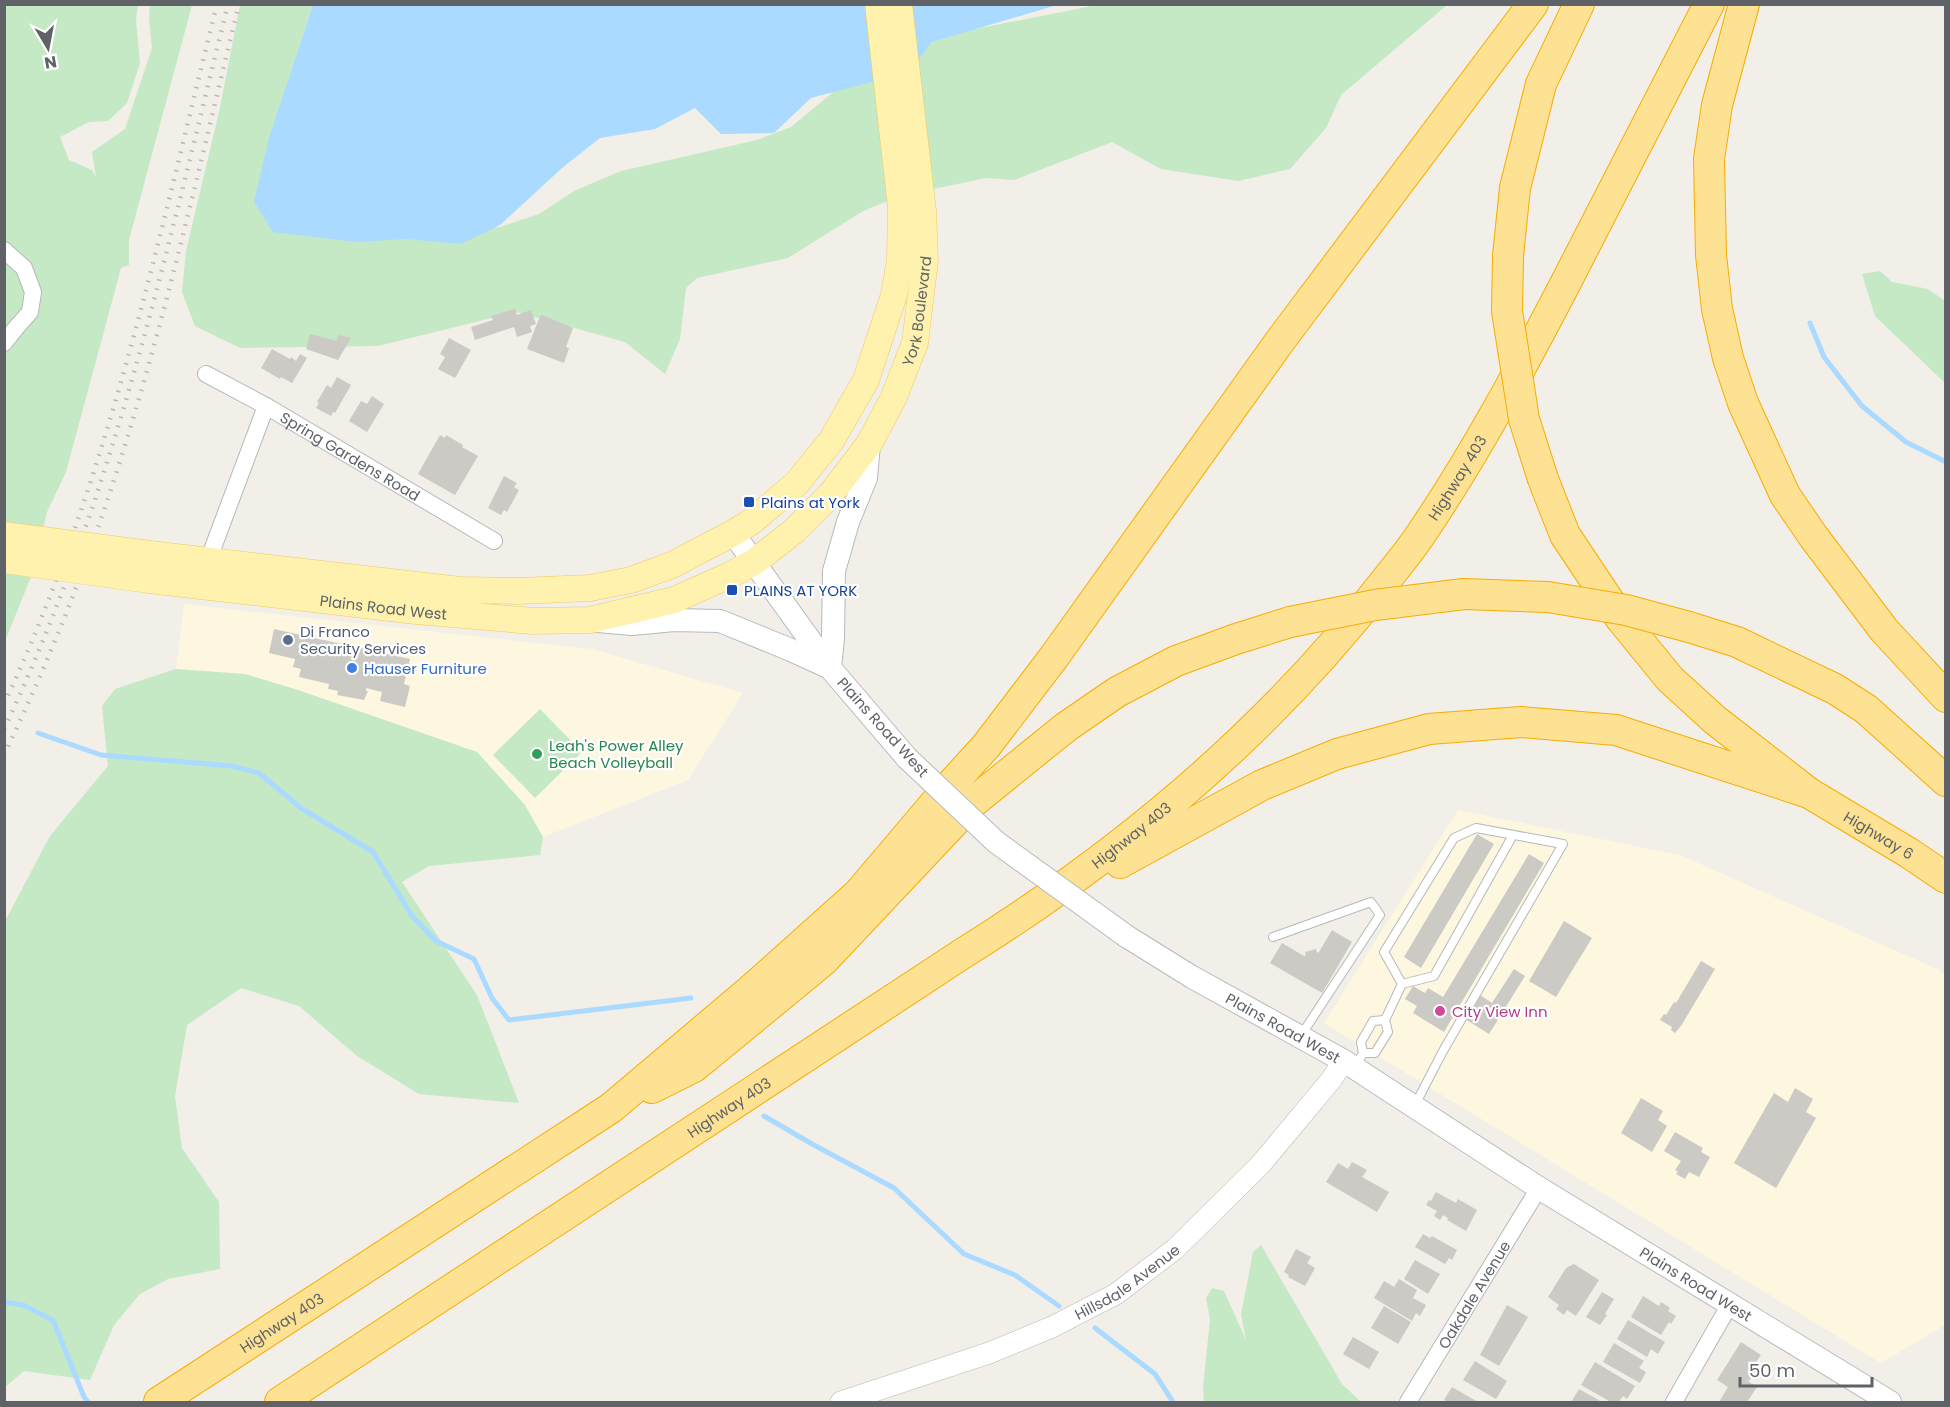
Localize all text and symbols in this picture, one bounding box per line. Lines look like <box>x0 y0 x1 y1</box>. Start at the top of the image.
north arrow <box>18 18 78 78</box>
text: N <box>43 50 58 75</box>
street label: York Boulevard <box>897 255 936 369</box>
street label: Spring Gardens Road <box>276 406 424 506</box>
street label: Highway 403 <box>1423 431 1491 524</box>
place label: Plains at York <box>761 492 860 513</box>
marker: Plains at York <box>742 495 756 509</box>
place label: PLAINS AT YORK <box>744 580 857 601</box>
marker: PLAINS AT YORK <box>725 583 739 597</box>
street label: Plains Road West <box>319 589 448 624</box>
place label: Di Franco Security Services <box>300 621 426 659</box>
marker: Di Franco Security Services <box>281 633 295 647</box>
place label: Hauser Furniture <box>364 658 487 679</box>
marker: Hauser Furniture <box>345 661 359 675</box>
street label: Plains Road West <box>832 672 934 782</box>
place label: Leah's Power Alley Beach Volleyball <box>549 735 684 773</box>
marker: Leah's Power Alley Beach Volleyball <box>530 747 544 761</box>
street label: Highway 403 <box>1087 797 1176 873</box>
street label: Highway 6 <box>1840 806 1918 864</box>
street label: Plains Road West <box>1222 987 1344 1068</box>
place label: City View Inn <box>1452 1001 1548 1022</box>
marker: City View Inn <box>1433 1004 1447 1018</box>
street label: Highway 403 <box>683 1072 775 1142</box>
street label: Oakdale Avenue <box>1433 1236 1515 1353</box>
street label: Hillsdale Avenue <box>1071 1239 1184 1324</box>
street label: Plains Road West <box>1636 1241 1756 1326</box>
street label: Highway 403 <box>235 1287 328 1357</box>
scale bar <box>1740 1350 1872 1388</box>
text: 50 m <box>1749 1358 1795 1383</box>

